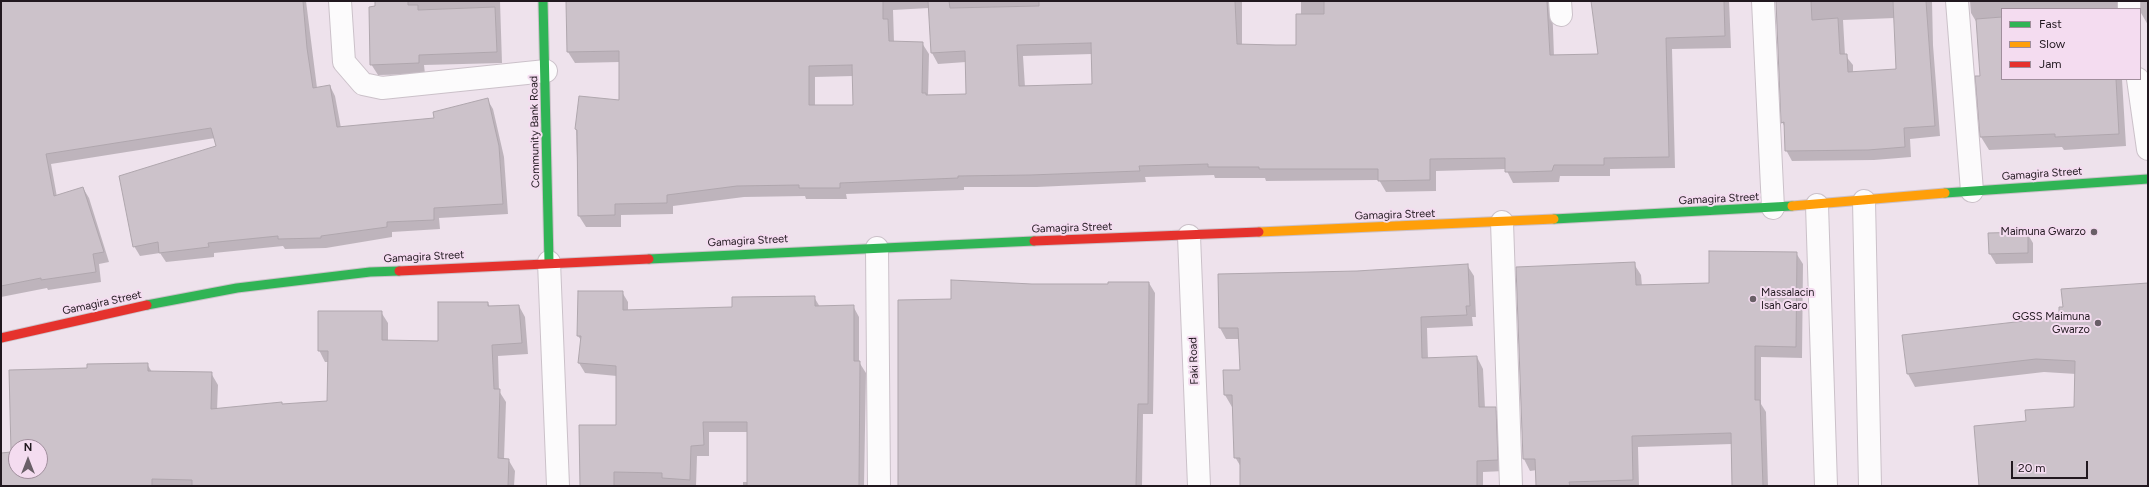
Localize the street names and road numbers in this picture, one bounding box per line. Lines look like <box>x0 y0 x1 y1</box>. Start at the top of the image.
street label: Community Bank Road <box>527 76 543 188</box>
street label: Gamagira Street <box>2001 165 2083 183</box>
street label: Gamagira Street <box>1678 190 1760 208</box>
street label: Gamagira Street <box>1354 207 1436 223</box>
street label: Gamagira Street <box>1031 220 1113 236</box>
street label: Gamagira Street <box>707 232 789 250</box>
street label: Gamagira Street <box>383 248 465 266</box>
street label: Gamagira Street <box>61 288 143 318</box>
street label: Faki Road <box>1187 337 1201 385</box>

